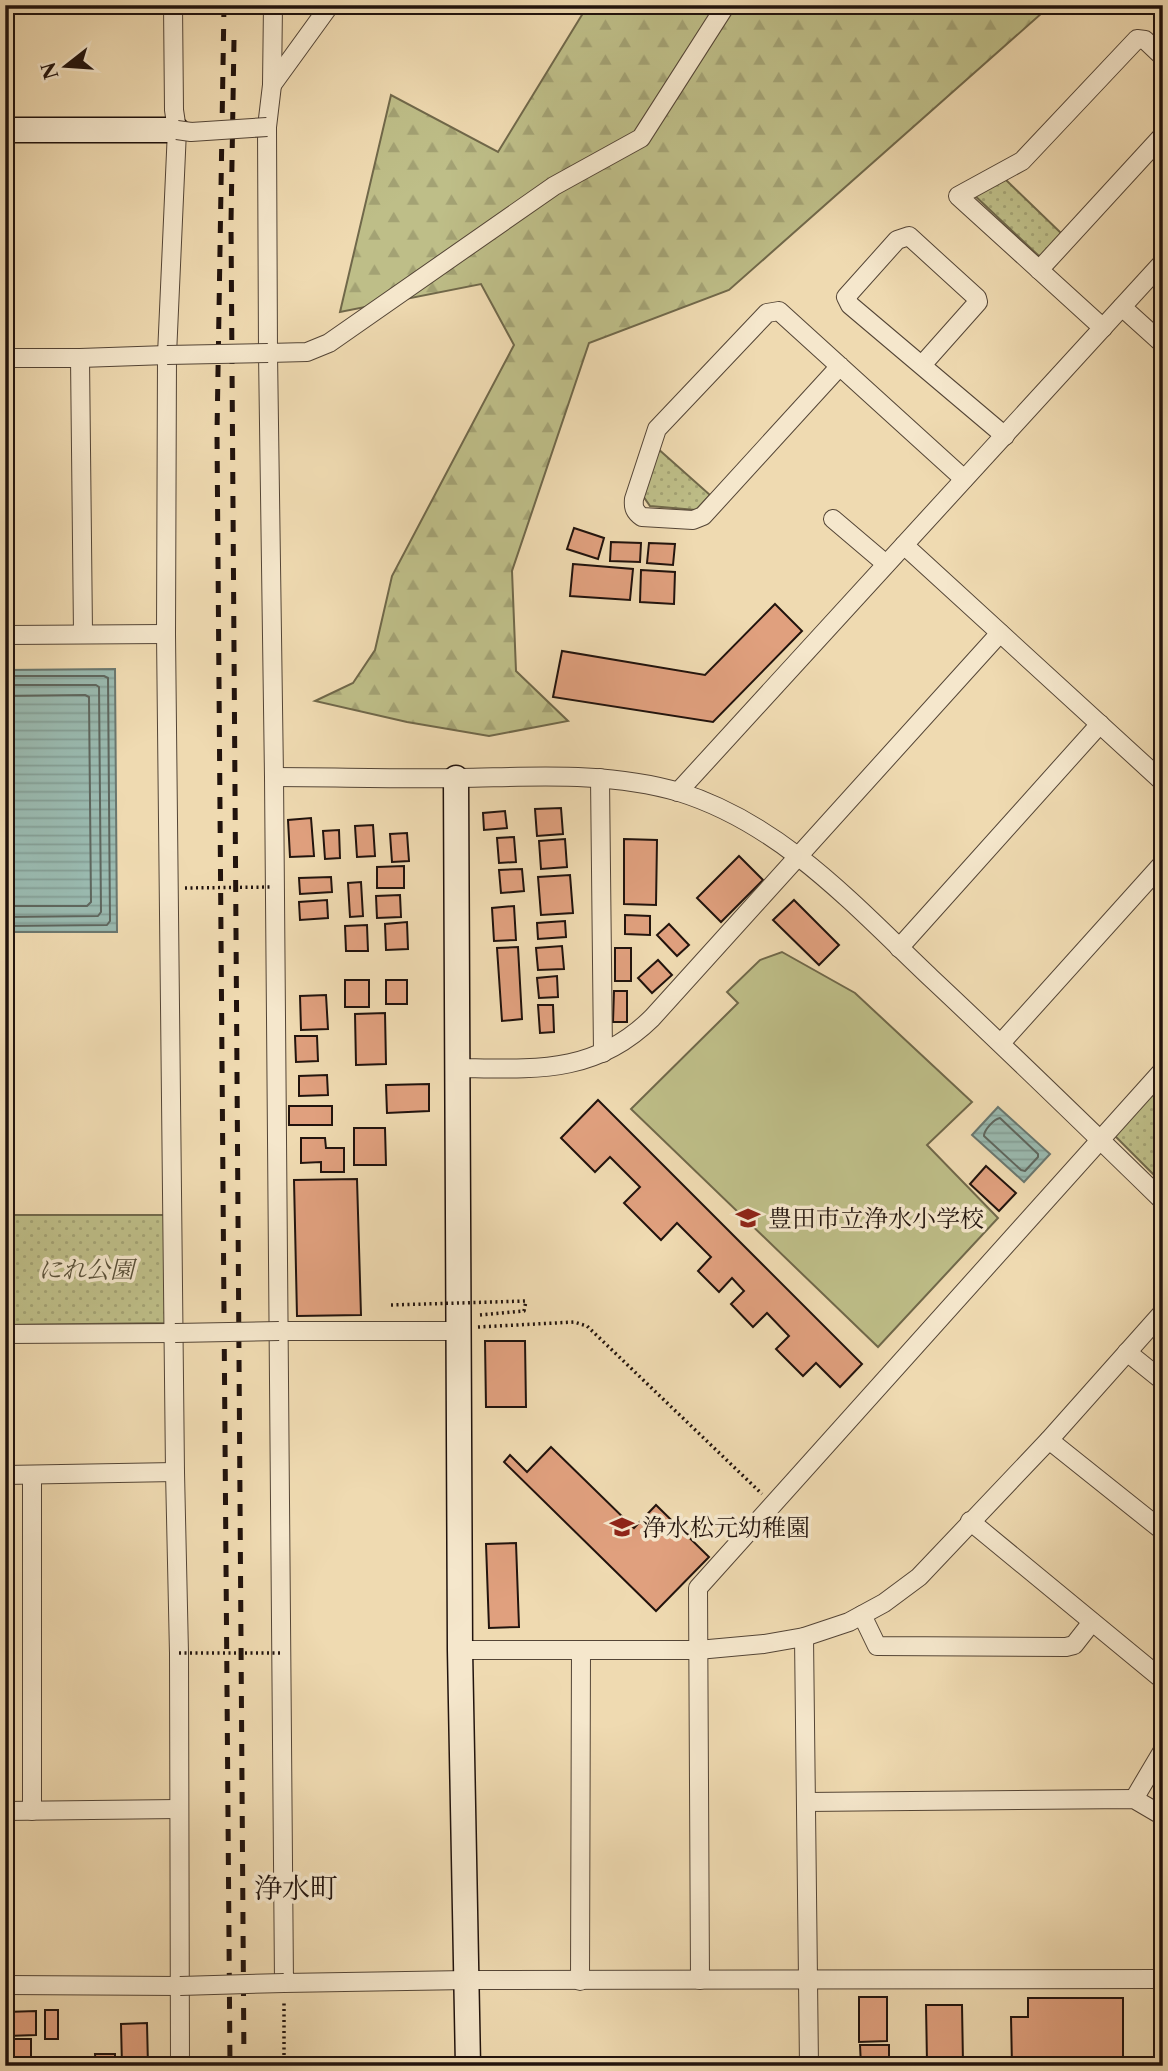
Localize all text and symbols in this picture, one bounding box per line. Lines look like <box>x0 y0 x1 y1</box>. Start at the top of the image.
north arrow <box>32 32 102 102</box>
text: N <box>37 60 64 82</box>
school or university icon: 豊田市立浄水小学校 <box>734 1204 762 1232</box>
place label: 豊田市立浄水小学校 <box>768 1204 984 1233</box>
park label: にれ公園 <box>38 1255 138 1284</box>
school or university icon: 浄水松元幼稚園 <box>608 1513 636 1541</box>
place label: 浄水松元幼稚園 <box>642 1513 810 1542</box>
district label: 浄水町 <box>254 1871 338 1905</box>

